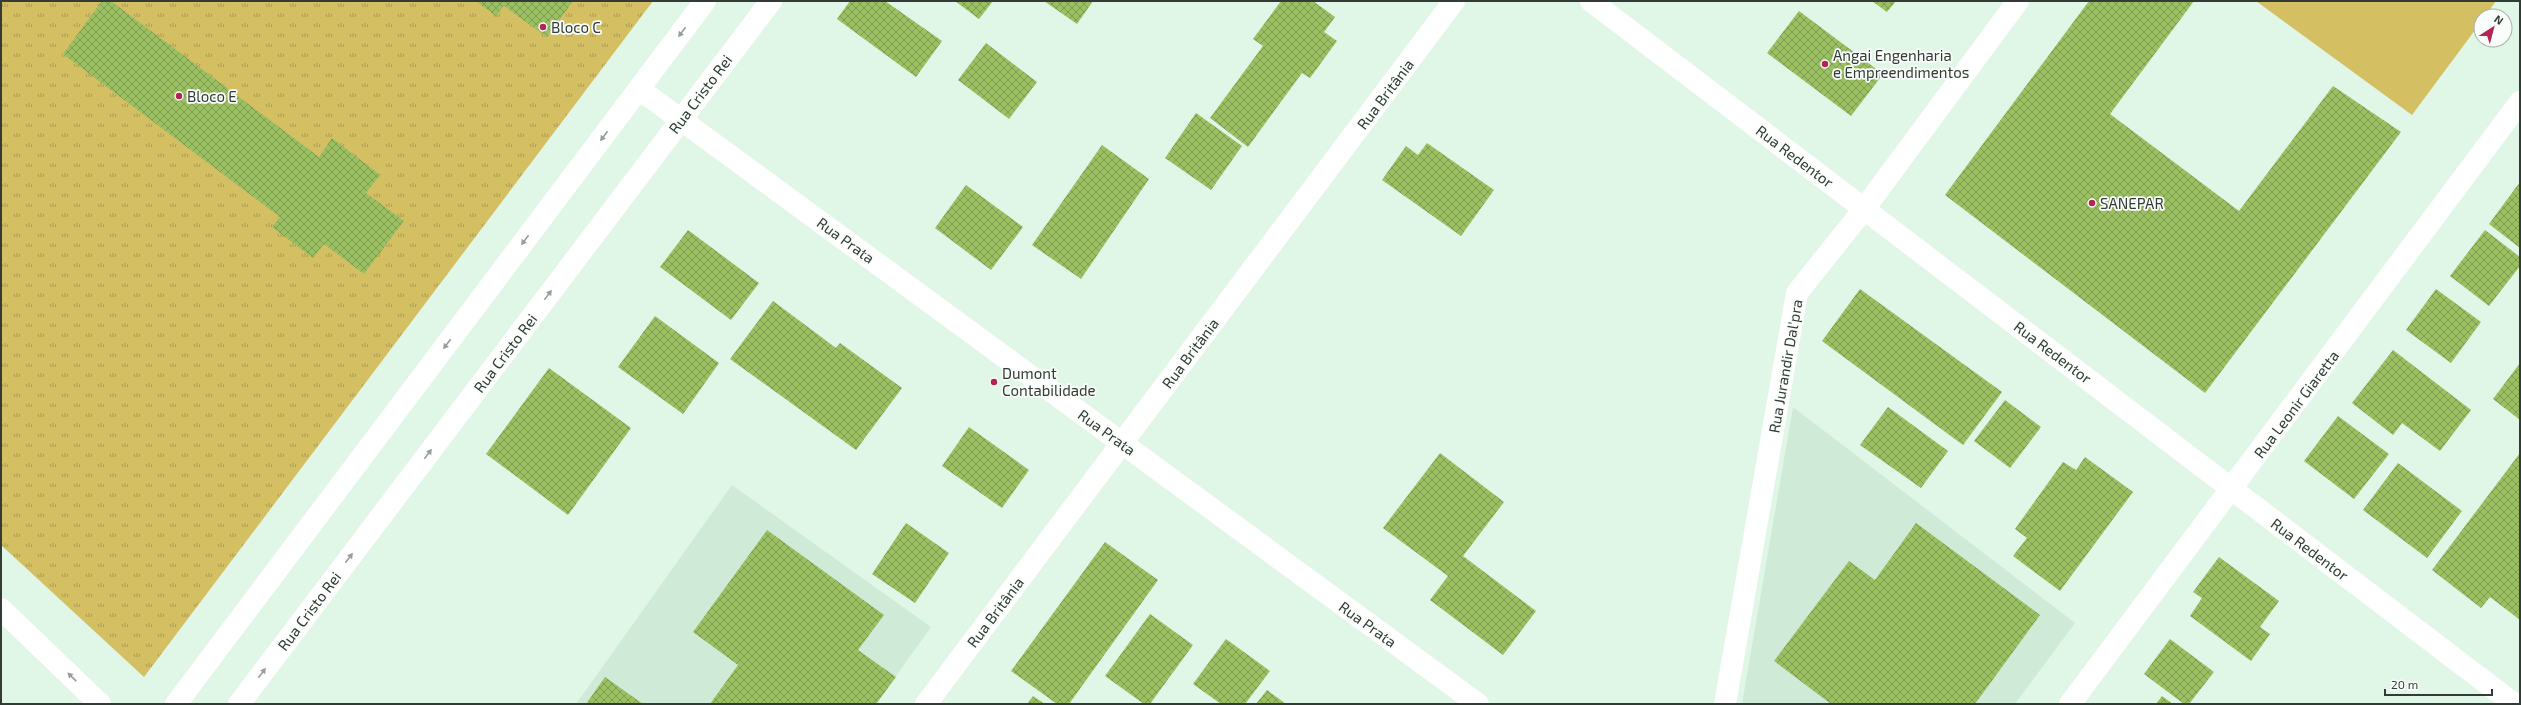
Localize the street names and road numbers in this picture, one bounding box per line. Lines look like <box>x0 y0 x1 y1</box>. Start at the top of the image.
street label: Rua Cristo Rei <box>665 51 735 137</box>
street label: Rua Britânia <box>1353 55 1417 133</box>
street label: Rua Redentor <box>1753 121 1837 191</box>
street label: Rua Prata <box>814 213 878 267</box>
street label: Rua Jurandir Dal'pra <box>1764 298 1806 434</box>
street label: Rua Cristo Rei <box>470 310 540 396</box>
street label: Rua Britânia <box>1158 314 1222 392</box>
street label: Rua Redentor <box>2011 317 2095 387</box>
street label: Rua Leonir Giaretta <box>2250 347 2342 461</box>
street label: Rua Prata <box>1075 405 1139 459</box>
street label: Rua Redentor <box>2268 514 2352 584</box>
street label: Rua Cristo Rei <box>274 568 344 654</box>
street label: Rua Britânia <box>963 573 1027 651</box>
street label: Rua Prata <box>1336 597 1400 651</box>

